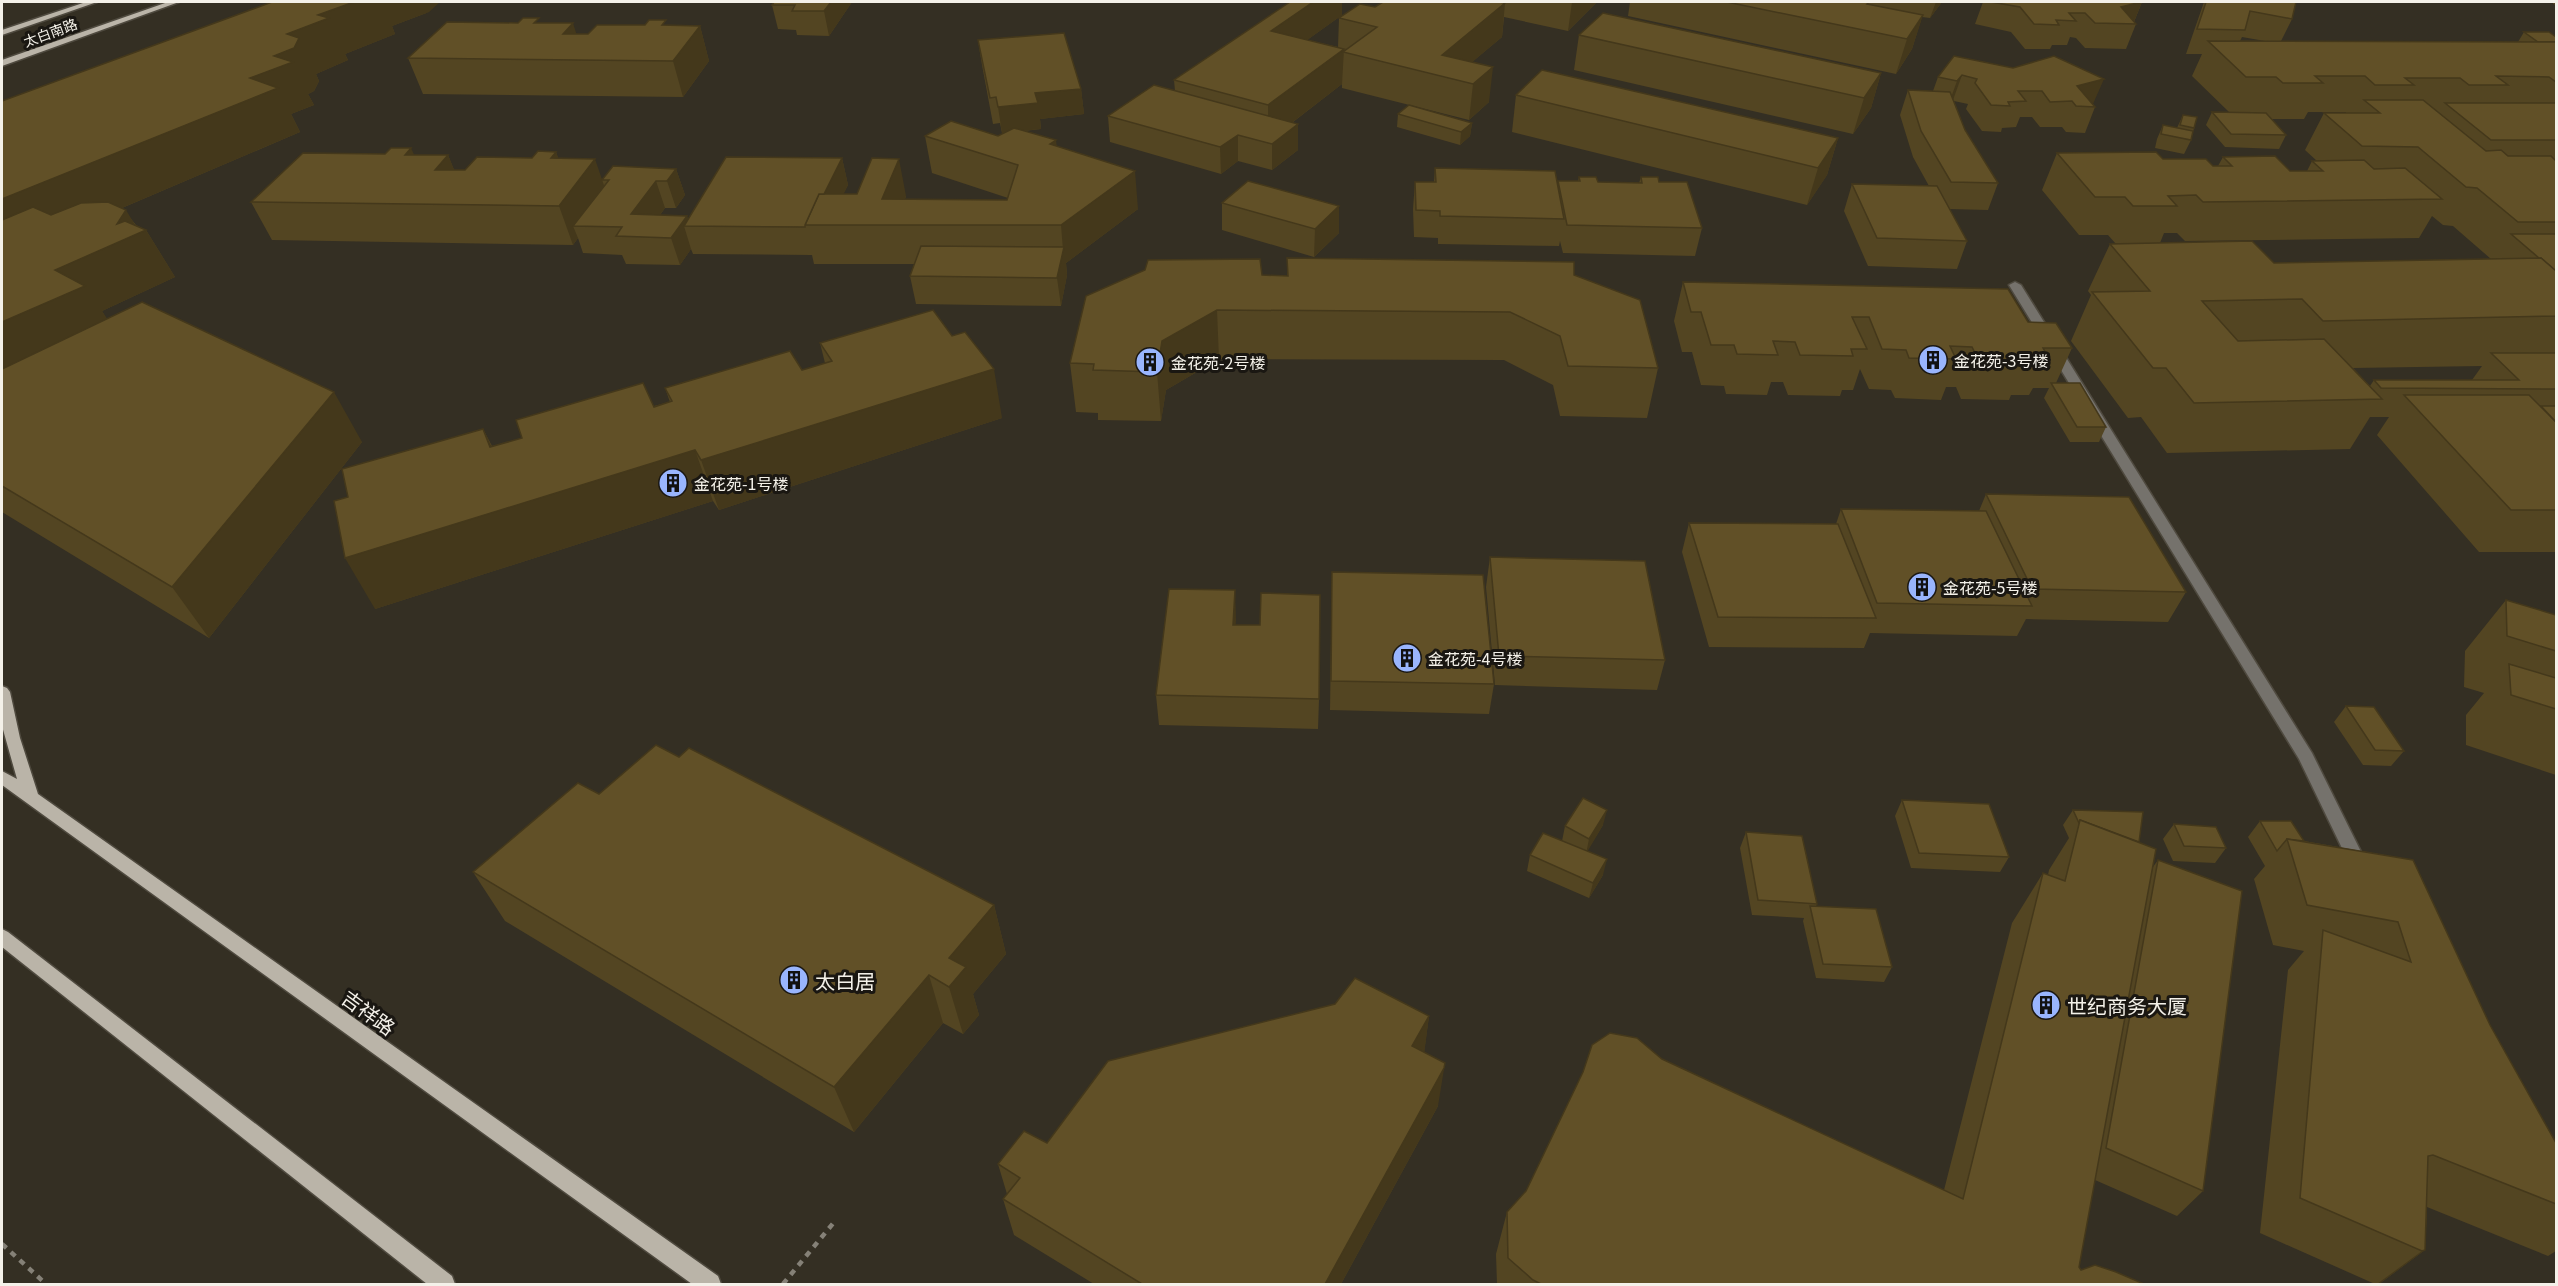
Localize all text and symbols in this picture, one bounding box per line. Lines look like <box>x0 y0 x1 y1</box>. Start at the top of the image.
street label: 太白南路 <box>20 13 80 51</box>
building icon: 金花苑-3号楼 <box>1917 344 1949 376</box>
building icon: 金花苑-2号楼 <box>1134 346 1166 378</box>
place label: 金花苑-3号楼 <box>1954 348 2048 372</box>
place label: 金花苑-2号楼 <box>1171 350 1265 374</box>
building icon: 金花苑-1号楼 <box>657 467 689 499</box>
place label: 金花苑-1号楼 <box>694 471 788 495</box>
building icon: 金花苑-5号楼 <box>1906 571 1938 603</box>
place label: 金花苑-5号楼 <box>1943 575 2037 599</box>
building icon: 金花苑-4号楼 <box>1391 642 1423 674</box>
place label: 金花苑-4号楼 <box>1428 646 1522 670</box>
building icon: 太白居 <box>778 964 810 996</box>
place label: 太白居 <box>815 966 875 995</box>
street label: 吉祥路 <box>336 983 402 1041</box>
building icon: 世纪商务大厦 <box>2030 989 2062 1021</box>
place label: 世纪商务大厦 <box>2067 991 2187 1020</box>

